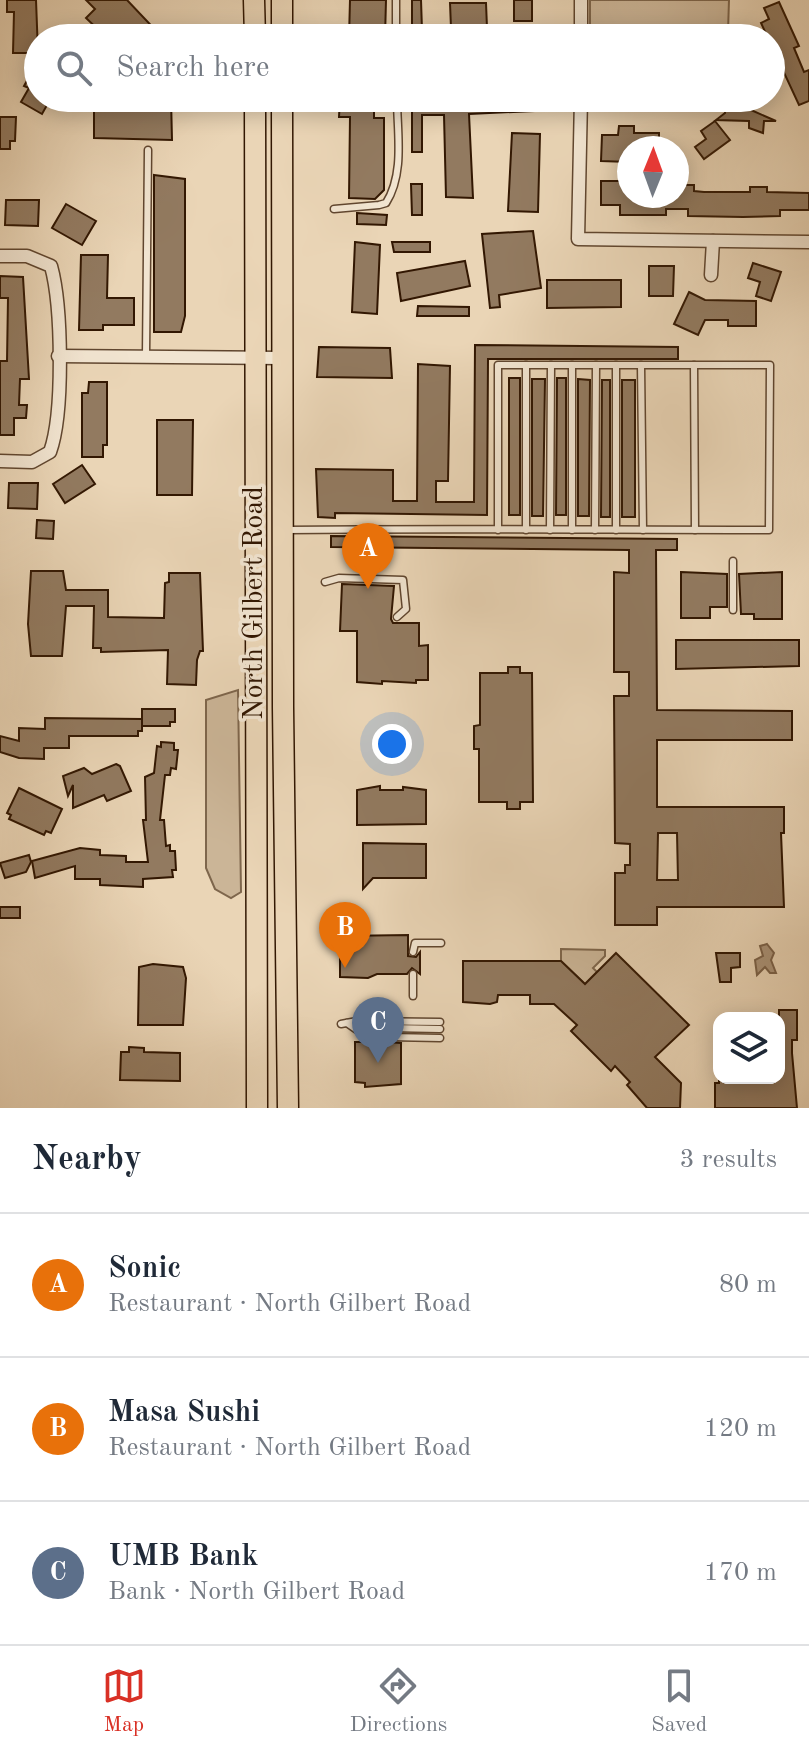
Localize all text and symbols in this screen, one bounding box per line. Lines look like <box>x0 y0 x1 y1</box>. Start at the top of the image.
search box <box>24 24 785 112</box>
icon: search <box>52 46 96 90</box>
text: Search here <box>116 53 270 83</box>
north arrow <box>617 136 689 208</box>
street label: North Gilbert Road <box>241 486 269 720</box>
pin: A <box>342 523 394 589</box>
your location <box>372 724 412 764</box>
pin: B <box>319 902 371 968</box>
pin: C <box>352 997 404 1063</box>
map controls <box>713 1012 785 1084</box>
button: layers <box>713 1012 785 1084</box>
text: Nearby <box>32 1143 142 1177</box>
text: 3 results <box>679 1147 777 1173</box>
text: Sonic <box>108 1254 181 1284</box>
text: A <box>48 1272 68 1298</box>
text: 80 m <box>719 1272 777 1298</box>
text: Restaurant · North Gilbert Road <box>108 1291 471 1317</box>
text: Masa Sushi <box>108 1398 260 1428</box>
text: B <box>49 1416 67 1442</box>
text: 120 m <box>704 1416 777 1442</box>
text: Restaurant · North Gilbert Road <box>108 1435 471 1461</box>
text: UMB Bank <box>108 1542 258 1572</box>
text: C <box>49 1560 67 1586</box>
text: 170 m <box>704 1560 777 1586</box>
text: Bank · North Gilbert Road <box>108 1579 405 1605</box>
tab: Map <box>102 1664 146 1739</box>
tab: Directions <box>350 1664 447 1739</box>
tab: Saved <box>651 1664 707 1739</box>

